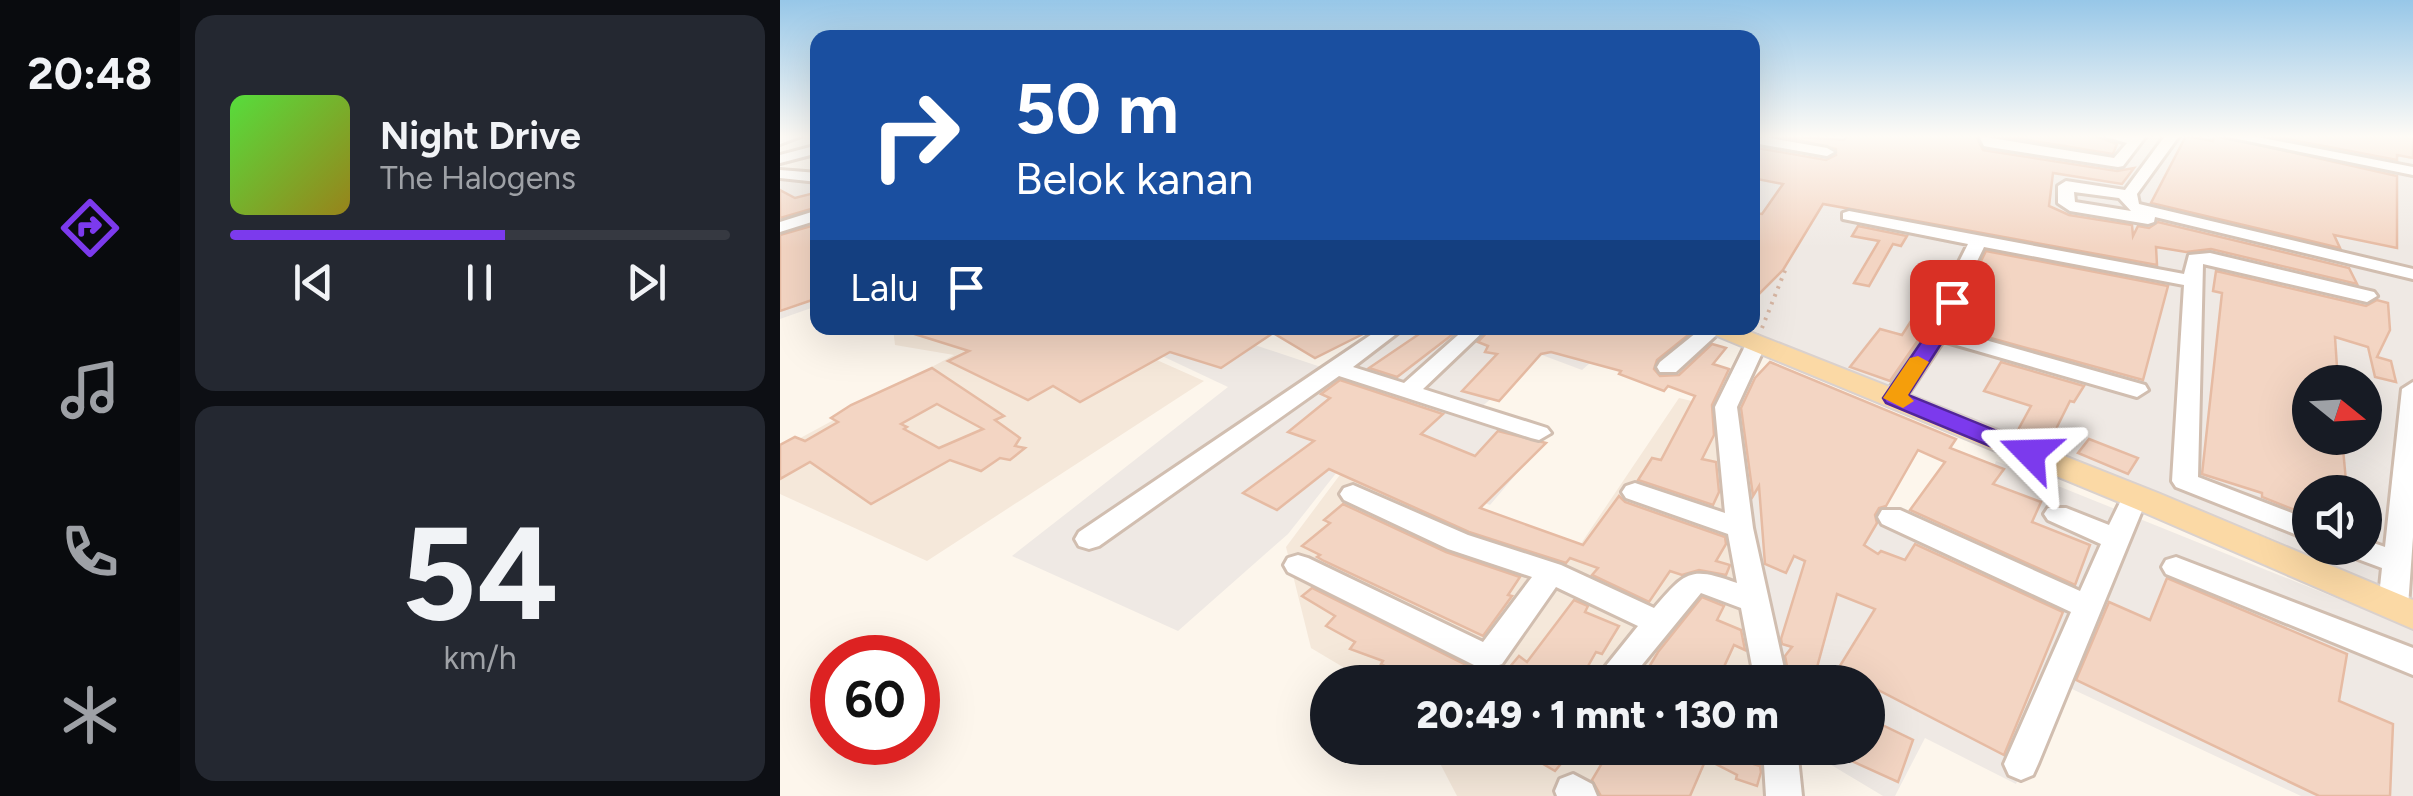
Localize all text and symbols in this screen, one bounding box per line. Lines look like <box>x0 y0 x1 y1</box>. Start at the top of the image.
text: 20:48 <box>28 46 152 100</box>
text: 50 m <box>1015 66 1179 151</box>
icon: right <box>850 70 980 200</box>
text: Night Drive <box>380 113 581 159</box>
text: Belok kanan <box>1015 151 1253 205</box>
text: The Halogens <box>380 159 576 197</box>
icon: directions <box>55 193 125 263</box>
icon: previous <box>286 255 341 310</box>
icon: pause <box>452 255 507 310</box>
icon: next <box>619 255 674 310</box>
icon: arrive <box>939 260 994 315</box>
pin <box>1910 260 1995 345</box>
text: Lalu <box>850 265 919 311</box>
icon: arrive <box>1925 275 1980 330</box>
icon: music <box>55 355 125 425</box>
north arrow <box>2292 365 2382 455</box>
map controls <box>2292 365 2382 565</box>
position arrow <box>1978 401 2082 505</box>
button: sound <box>2292 475 2382 565</box>
text: 54 <box>401 496 559 652</box>
icon: phone <box>55 517 125 587</box>
speed limit sign: 60 <box>810 635 940 765</box>
text: km/h <box>443 639 517 677</box>
icon: climate <box>55 680 125 750</box>
text: 20:49 · 1 mnt · 130 m <box>1416 692 1779 738</box>

